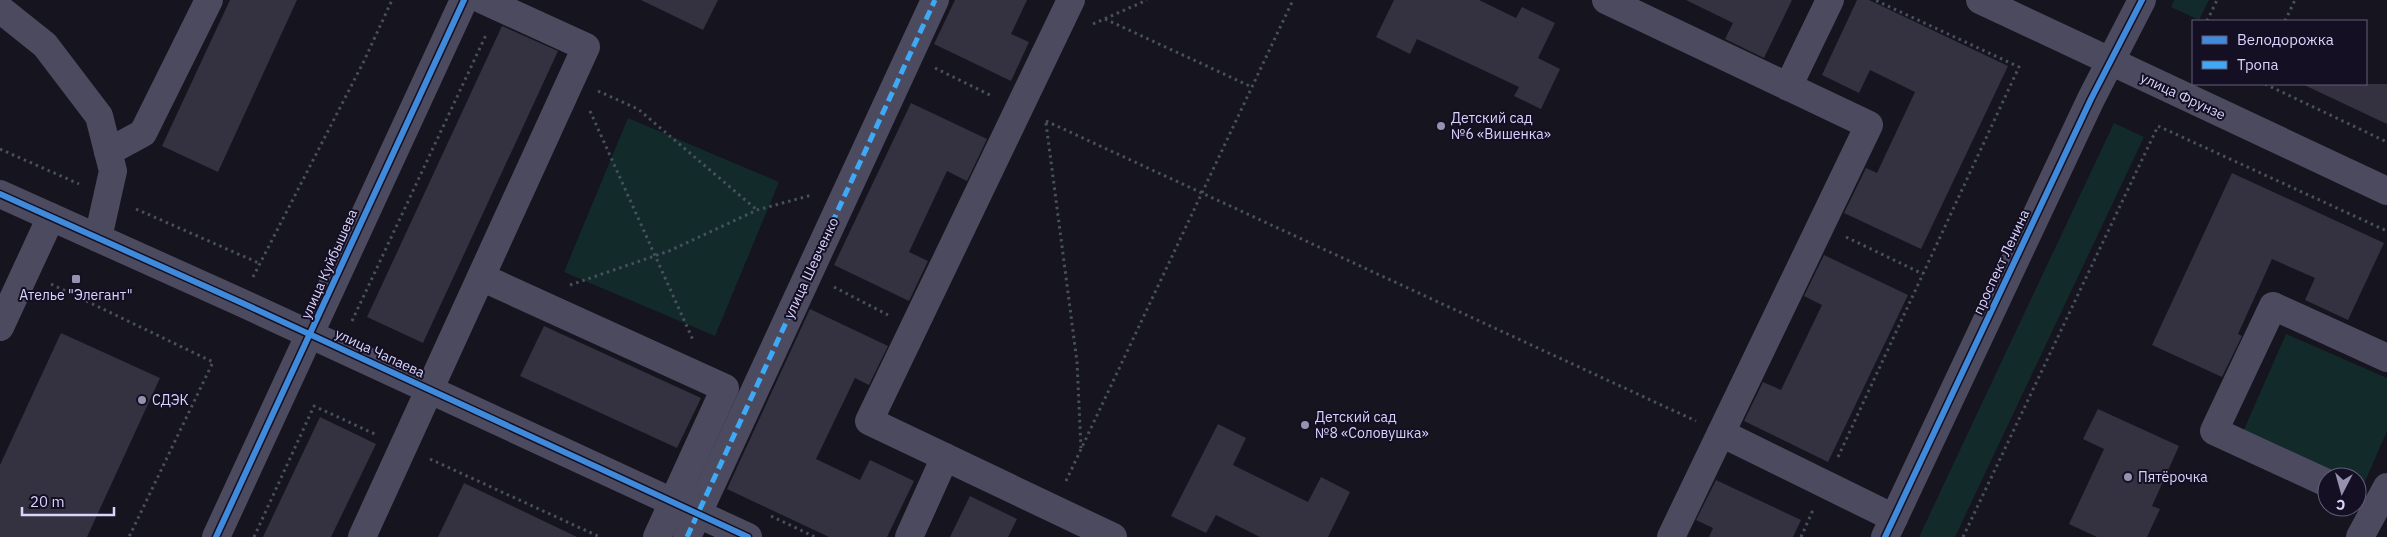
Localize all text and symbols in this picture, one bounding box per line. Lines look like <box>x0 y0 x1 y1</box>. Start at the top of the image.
legend <box>2192 20 2367 85</box>
text: Велодорожка <box>2237 30 2334 49</box>
text: Тропа <box>2237 55 2279 74</box>
street label: улица Фрунзе <box>2138 68 2229 124</box>
place label: Детский сад №6 «Вишенка» <box>1451 109 1551 143</box>
marker: Детский сад №6 «Вишенка» <box>1435 120 1447 132</box>
street label: улица Куйбышева <box>297 206 361 322</box>
street label: проспект Ленина <box>1969 206 2033 317</box>
street label: улица Шевченко <box>780 214 842 322</box>
marker: Ателье "Элегант" <box>70 273 82 285</box>
place label: Ателье "Элегант" <box>19 286 133 304</box>
street label: улица Чапаева <box>332 324 428 382</box>
place label: СДЭК <box>152 391 189 409</box>
marker: СДЭК <box>136 394 148 406</box>
place label: Детский сад №8 «Соловушка» <box>1315 408 1429 442</box>
marker: Детский сад №8 «Соловушка» <box>1299 419 1311 431</box>
north arrow <box>2317 467 2367 517</box>
place label: Пятёрочка <box>2138 468 2208 486</box>
marker: Пятёрочка <box>2122 471 2134 483</box>
scale bar <box>22 484 115 516</box>
text: 20 m <box>30 492 65 511</box>
text: С <box>2335 496 2346 514</box>

